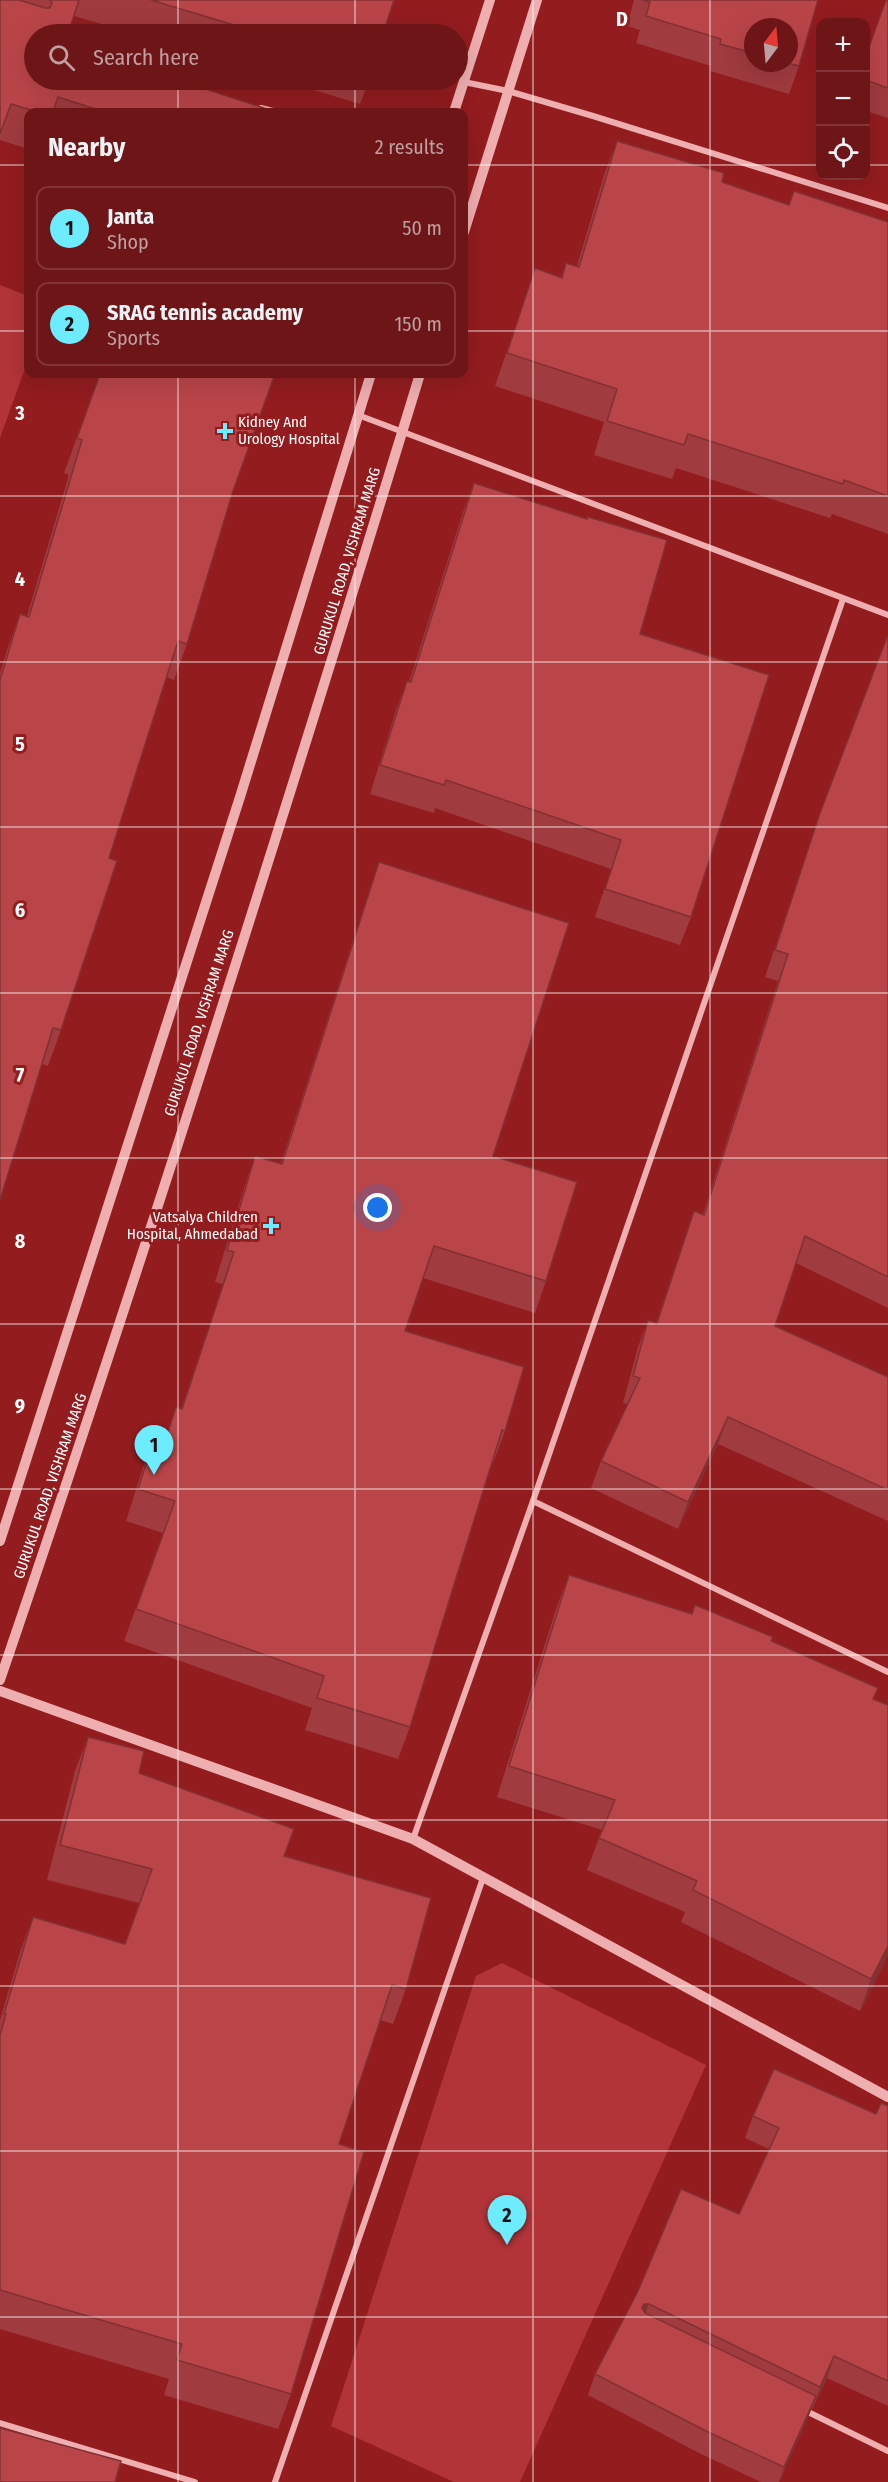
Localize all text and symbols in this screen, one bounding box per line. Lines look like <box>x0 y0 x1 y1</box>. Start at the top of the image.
text: D <box>616 7 628 31</box>
north arrow <box>744 18 798 72</box>
map controls <box>816 18 870 180</box>
button: + <box>816 18 870 72</box>
search box <box>24 24 468 90</box>
icon: search <box>45 41 78 74</box>
text: Search here <box>93 44 199 71</box>
button: − <box>816 72 870 126</box>
button: locate <box>816 126 870 180</box>
text: Nearby <box>48 132 125 163</box>
text: 2 results <box>375 135 444 159</box>
text: Janta <box>107 203 154 230</box>
text: 1 <box>65 216 74 240</box>
text: 50 m <box>402 216 442 240</box>
text: Shop <box>107 230 149 254</box>
text: SRAG tennis academy <box>107 299 303 326</box>
text: 2 <box>65 312 74 336</box>
text: 150 m <box>395 312 442 336</box>
text: Sports <box>107 326 160 350</box>
text: 3 <box>14 401 25 425</box>
place label: Kidney And Urology Hospital <box>238 413 340 448</box>
marker: Kidney And Urology Hospital <box>216 422 234 440</box>
street label: GURUKUL ROAD, VISHRAM MARG <box>310 465 384 657</box>
text: 4 <box>15 567 25 591</box>
text: 5 <box>15 732 25 756</box>
text: 6 <box>15 898 25 922</box>
street label: GURUKUL ROAD, VISHRAM MARG <box>160 928 238 1118</box>
text: 7 <box>16 1063 25 1087</box>
your location <box>363 1193 392 1222</box>
place label: Vatsalya Children Hospital, Ahmedabad <box>127 1208 258 1243</box>
marker: Vatsalya Children Hospital, Ahmedabad <box>262 1217 280 1235</box>
text: 8 <box>15 1229 26 1253</box>
street label: GURUKUL ROAD, VISHRAM MARG <box>10 1391 90 1581</box>
text: 9 <box>15 1394 25 1418</box>
pin: 1 <box>134 1426 174 1475</box>
pin: 2 <box>488 2196 526 2245</box>

